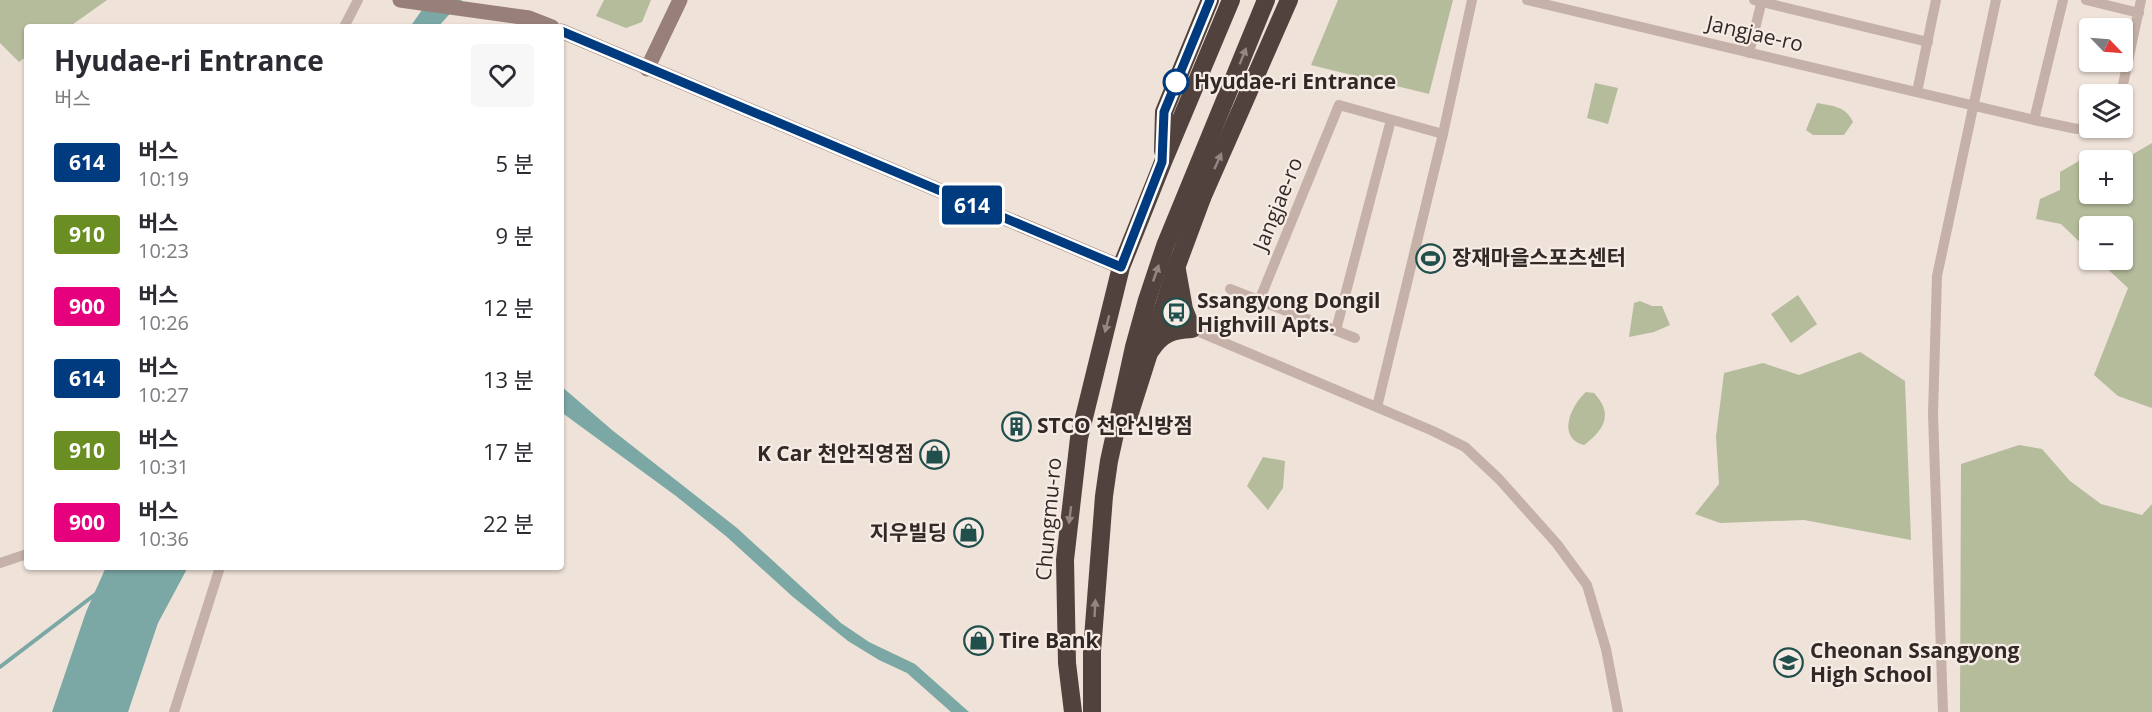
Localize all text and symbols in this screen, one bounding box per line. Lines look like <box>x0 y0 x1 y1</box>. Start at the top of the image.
street label: Jangjae-ro <box>1702 8 1806 58</box>
north arrow <box>2079 18 2133 72</box>
map controls <box>2079 18 2133 270</box>
text: Hyudae-ri Entrance <box>54 41 324 79</box>
button: heart <box>471 44 534 107</box>
one-way arrow <box>1239 47 1248 65</box>
place label: Hyudae-ri Entrance <box>1194 67 1396 95</box>
marker: Hyudae-ri Entrance <box>1163 69 1189 95</box>
button: layers <box>2079 84 2133 138</box>
text: 버스 <box>54 85 91 112</box>
text: 버스 <box>138 135 178 165</box>
text: 614 <box>69 148 105 176</box>
text: 5 분 <box>495 148 534 178</box>
button: + <box>2079 150 2133 204</box>
one-way arrow <box>1213 152 1223 170</box>
street label: Jangjae-ro <box>1245 153 1308 256</box>
text: 10:19 <box>138 165 189 192</box>
line badge: 614 <box>938 186 1006 224</box>
text: 614 <box>954 191 990 219</box>
text: 버스 <box>138 207 178 237</box>
button: − <box>2079 216 2133 270</box>
text: 910 <box>69 220 105 248</box>
text: 9 분 <box>495 220 534 250</box>
text: 10:23 <box>138 237 189 264</box>
sports icon: 장재마을스포츠센터 <box>1415 242 1447 274</box>
place label: 장재마을스포츠센터 <box>1452 243 1626 271</box>
one-way arrow <box>1152 264 1162 282</box>
text: 버스 <box>138 279 178 309</box>
place label: Ssangyong Dongil Highvill Apts. <box>1197 286 1380 338</box>
text: 900 <box>69 292 105 320</box>
text: 12 분 <box>483 292 534 322</box>
bus stop icon: Ssangyong Dongil Highvill Apts. <box>1160 297 1192 329</box>
text: 10:26 <box>138 309 189 336</box>
one-way arrow <box>1102 315 1112 333</box>
text: 버스 <box>138 351 178 381</box>
text: 614 <box>69 364 105 392</box>
text: 13 분 <box>483 364 534 394</box>
text: 10:27 <box>138 381 189 408</box>
building icon: STCO 천안신방점 <box>1000 410 1032 442</box>
place label: STCO 천안신방점 <box>1037 411 1193 439</box>
text: 버스 <box>138 423 178 453</box>
text: 910 <box>69 436 105 464</box>
text: 17 분 <box>483 436 534 466</box>
shop icon: K Car 천안직영점 <box>919 438 951 470</box>
place label: K Car 천안직영점 <box>757 439 914 467</box>
text: 10:31 <box>138 453 189 480</box>
street label: Chungmu-ro <box>1029 456 1067 582</box>
text: 버스 <box>138 495 178 525</box>
one-way arrow <box>1065 506 1075 525</box>
text: 900 <box>69 508 105 536</box>
text: 22 분 <box>483 508 534 538</box>
shop icon: 지우빌딩 <box>952 517 984 549</box>
place label: 지우빌딩 <box>870 518 947 546</box>
text: 10:36 <box>138 525 189 552</box>
one-way arrow <box>1091 598 1100 617</box>
shop icon: Tire Bank <box>962 625 994 657</box>
place label: Tire Bank <box>999 626 1100 654</box>
place label: Cheonan Ssangyong High School <box>1810 636 2019 688</box>
school or university icon: Cheonan Ssangyong High School <box>1773 647 1805 679</box>

